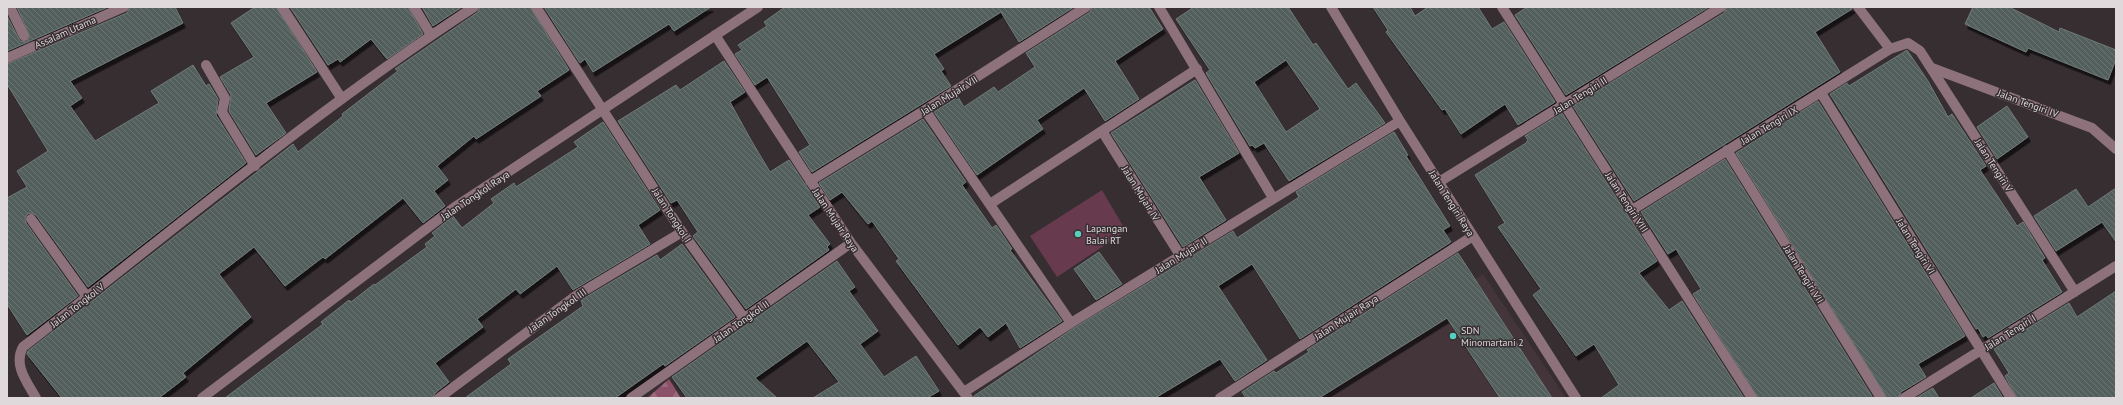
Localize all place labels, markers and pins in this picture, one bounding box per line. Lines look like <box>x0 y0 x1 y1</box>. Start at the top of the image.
place label: Lapangan Balai RT <box>1086 222 1128 247</box>
marker: Lapangan Balai RT <box>1073 229 1083 239</box>
place label: SDN Minomartani 2 <box>1461 324 1524 349</box>
marker: SDN Minomartani 2 <box>1448 331 1458 341</box>

